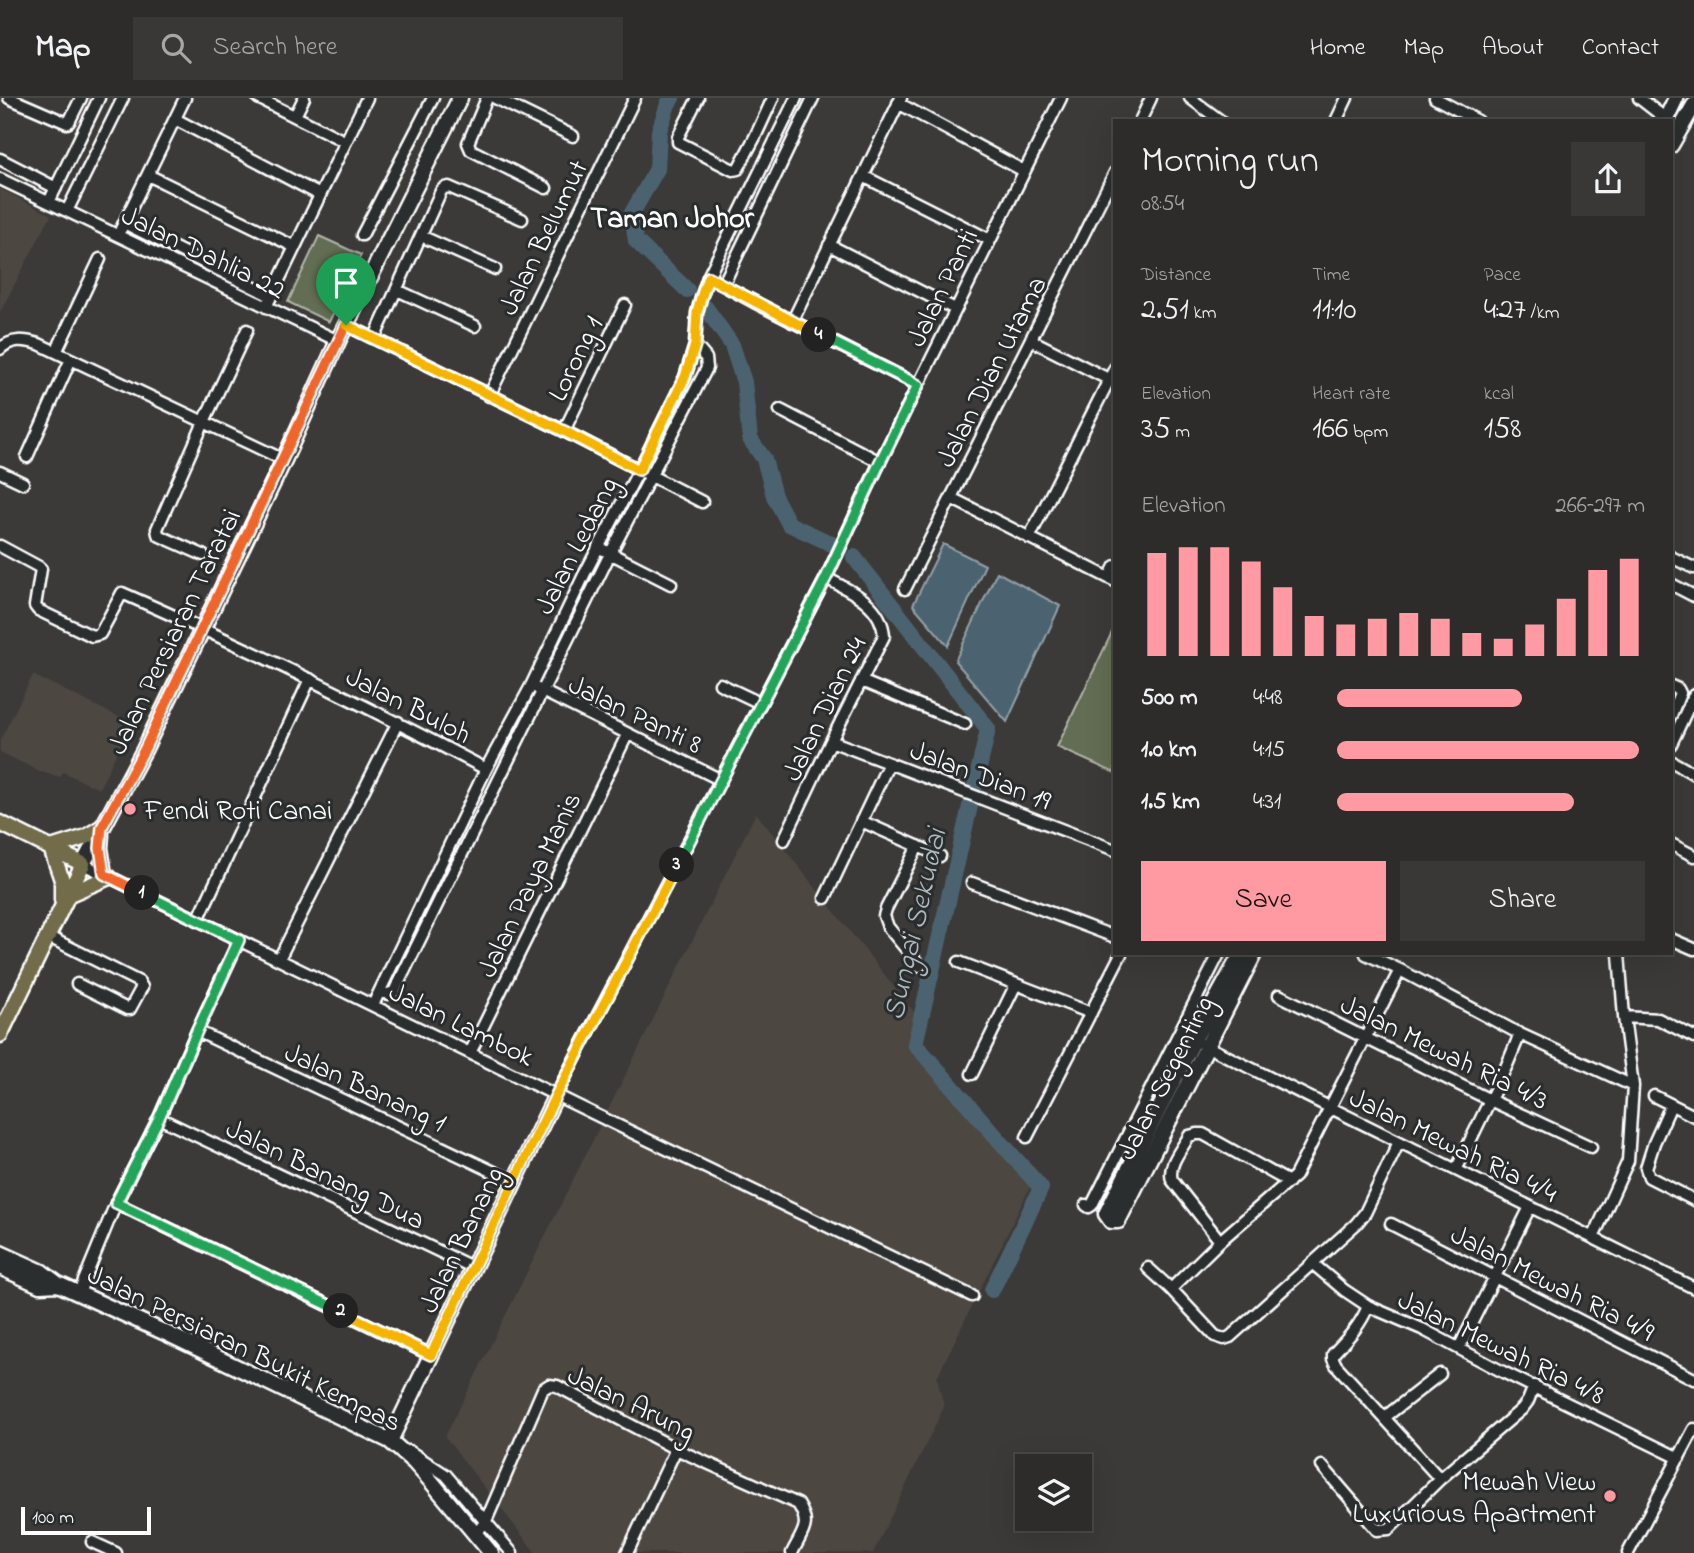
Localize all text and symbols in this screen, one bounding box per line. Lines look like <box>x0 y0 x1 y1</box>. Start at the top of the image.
search box <box>133 17 623 80</box>
text: Map <box>35 24 91 72</box>
icon: search <box>157 29 195 67</box>
text: Search here <box>213 29 337 67</box>
text: Home <box>1310 31 1366 66</box>
text: Map <box>1404 31 1444 66</box>
text: About <box>1482 31 1544 66</box>
text: Contact <box>1582 31 1659 66</box>
text: Morning run <box>1141 134 1319 190</box>
button: share <box>1571 142 1645 216</box>
street label: Jalan Belumut <box>490 154 601 323</box>
text: 08:54 <box>1141 188 1184 221</box>
street label: Jalan Dahlia 22 <box>113 197 292 312</box>
district label: Taman Johor <box>590 198 755 242</box>
street label: Jalan Panti <box>898 222 990 355</box>
pin <box>316 253 376 325</box>
text: Distance <box>1141 262 1211 289</box>
text: Time <box>1312 262 1350 289</box>
text: Pace <box>1484 262 1521 289</box>
icon: arrive <box>327 264 365 302</box>
street label: Jalan Dian Utama <box>927 270 1059 475</box>
text: 2.51 <box>1141 289 1189 333</box>
text: 11:10 <box>1312 289 1356 333</box>
text: 4:27 <box>1484 289 1526 333</box>
text: km <box>1189 300 1217 327</box>
text: /km <box>1526 300 1560 327</box>
street label: Lorong 1 <box>539 310 615 409</box>
pin: 4 <box>802 317 836 352</box>
text: 4 <box>815 321 822 348</box>
text: Elevation <box>1141 381 1211 408</box>
text: Heart rate <box>1312 381 1390 408</box>
text: kcal <box>1484 381 1514 408</box>
text: 35 <box>1141 408 1171 452</box>
text: 166 <box>1312 408 1348 452</box>
text: 158 <box>1484 408 1522 452</box>
text: m <box>1171 419 1190 446</box>
text: bpm <box>1348 419 1388 446</box>
street label: Jalan Ledang <box>526 471 630 623</box>
text: Elevation <box>1141 490 1226 523</box>
text: 266–297 m <box>1555 490 1645 523</box>
street label: Jalan Persiaran Taratai <box>99 503 253 762</box>
street label: Jalan Dian 24 <box>773 630 879 789</box>
street label: Jalan Buloh <box>338 658 477 756</box>
street label: Jalan Panti 8 <box>560 666 709 766</box>
text: 500 m <box>1141 682 1198 715</box>
text: 4:48 <box>1253 682 1283 715</box>
street label: Jalan Dian 19 <box>903 732 1057 823</box>
text: 1.0 km <box>1141 734 1197 767</box>
text: 4:15 <box>1253 734 1285 767</box>
street label: Jalan Paya Manis <box>468 786 594 985</box>
text: 1.5 km <box>1141 786 1200 819</box>
text: 4:31 <box>1253 786 1281 819</box>
place label: Fendi Roti Canai <box>143 792 332 833</box>
marker: Fendi Roti Canai <box>122 801 138 817</box>
water label: Sungai Sekudai <box>874 822 961 1025</box>
pin: 3 <box>660 848 694 882</box>
text: 3 <box>673 851 680 878</box>
button: Save <box>1141 861 1386 941</box>
button: Share <box>1400 861 1645 941</box>
pin: 1 <box>124 876 160 910</box>
text: 1 <box>138 879 145 906</box>
street label: Jalan Lambok <box>381 973 541 1079</box>
street label: Jalan Mewah Ria 4/3 <box>1332 986 1555 1122</box>
street label: Jalan Segenting <box>1108 989 1226 1168</box>
street label: Jalan Banang 1 <box>277 1034 452 1145</box>
street label: Jalan Mewah Ria 4/4 <box>1341 1079 1564 1216</box>
street label: Jalan Banang Dua <box>218 1110 431 1242</box>
street label: Jalan Banang <box>410 1160 516 1321</box>
street label: Jalan Mewah Ria 4/9 <box>1442 1216 1661 1354</box>
street label: Jalan Persiaran Bukit Kempas <box>79 1256 408 1444</box>
street label: Jalan Mewah Ria 4/8 <box>1390 1281 1611 1417</box>
pin: 2 <box>324 1294 358 1328</box>
text: 2 <box>336 1297 345 1324</box>
street label: Jalan Arung <box>560 1357 701 1454</box>
map controls <box>1015 1454 1092 1531</box>
button: layers <box>1015 1454 1092 1531</box>
place label: Mewah View Luxurious Apartment <box>1353 1463 1596 1536</box>
marker: Mewah View Luxurious Apartment <box>1602 1488 1618 1504</box>
scale bar <box>21 1504 150 1536</box>
text: 100 m <box>32 1505 74 1532</box>

